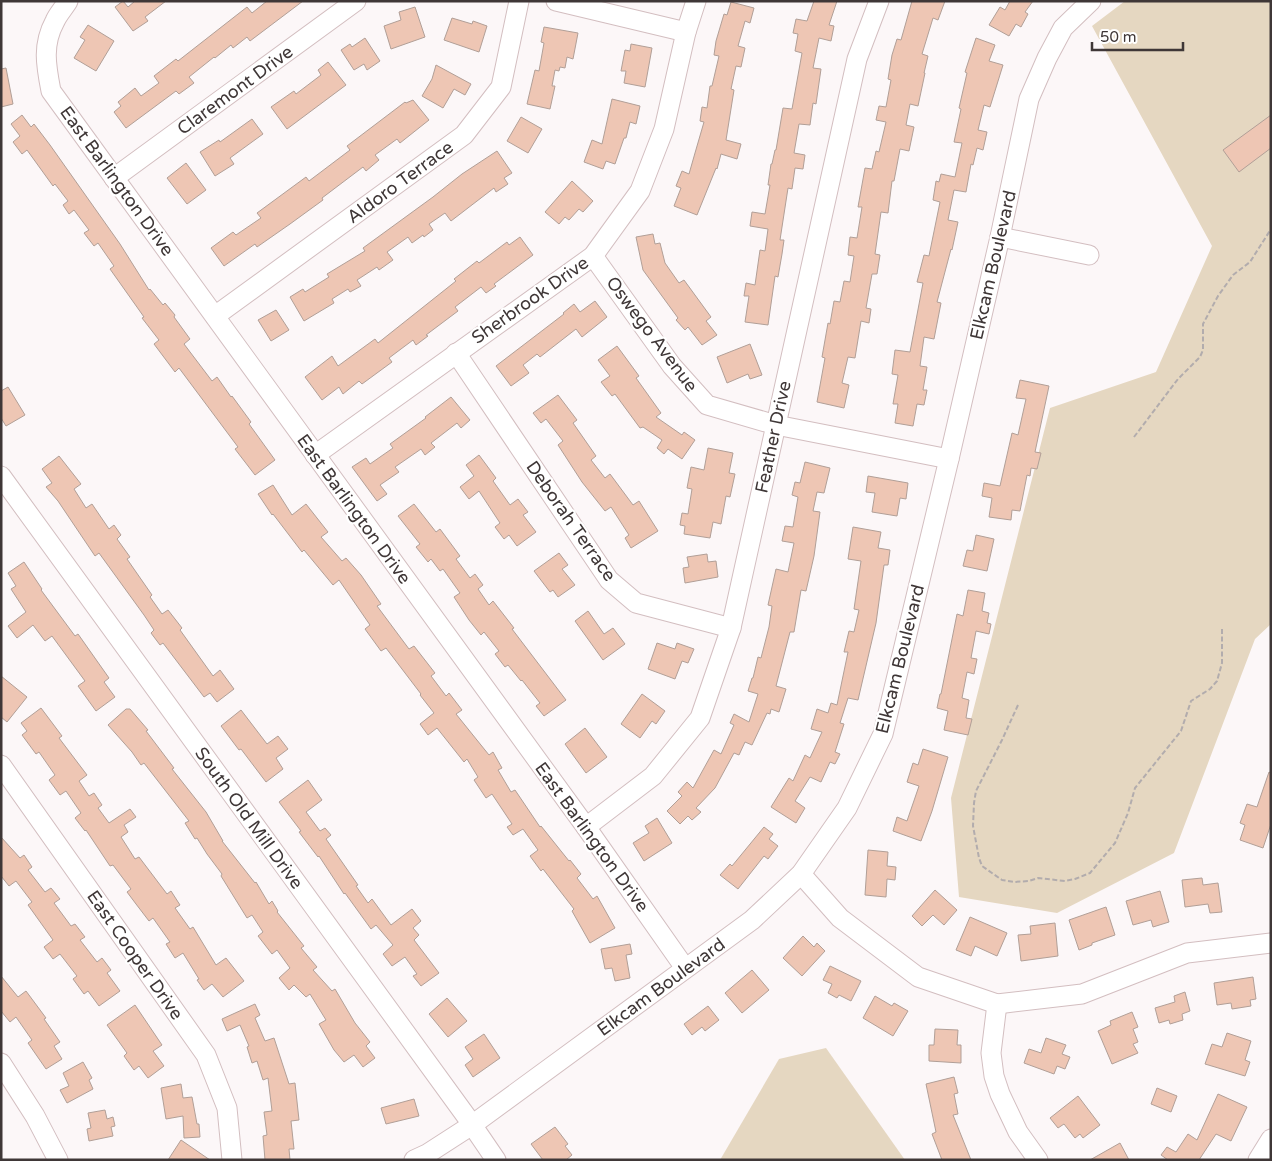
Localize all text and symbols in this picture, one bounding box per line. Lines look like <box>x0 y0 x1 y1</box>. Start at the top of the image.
scale bar <box>1092 20 1183 52</box>
text: 50 m <box>1100 28 1137 46</box>
street label: Claremont Drive <box>173 41 297 139</box>
street label: East Barlington Drive <box>55 102 179 260</box>
street label: Aldoro Terrace <box>343 136 457 228</box>
street label: Elkcam Boulevard <box>965 188 1021 342</box>
street label: Sherbrook Drive <box>467 252 593 348</box>
street label: Oswego Avenue <box>601 272 703 396</box>
street label: Feather Drive <box>750 379 796 495</box>
street label: East Barlington Drive <box>292 430 416 588</box>
street label: Deborah Terrace <box>521 457 621 585</box>
street label: Elkcam Boulevard <box>871 582 929 736</box>
street label: South Old Mill Drive <box>190 743 308 893</box>
street label: East Barlington Drive <box>530 758 654 916</box>
street label: East Cooper Drive <box>82 886 188 1024</box>
street label: Elkcam Boulevard <box>593 933 729 1041</box>

